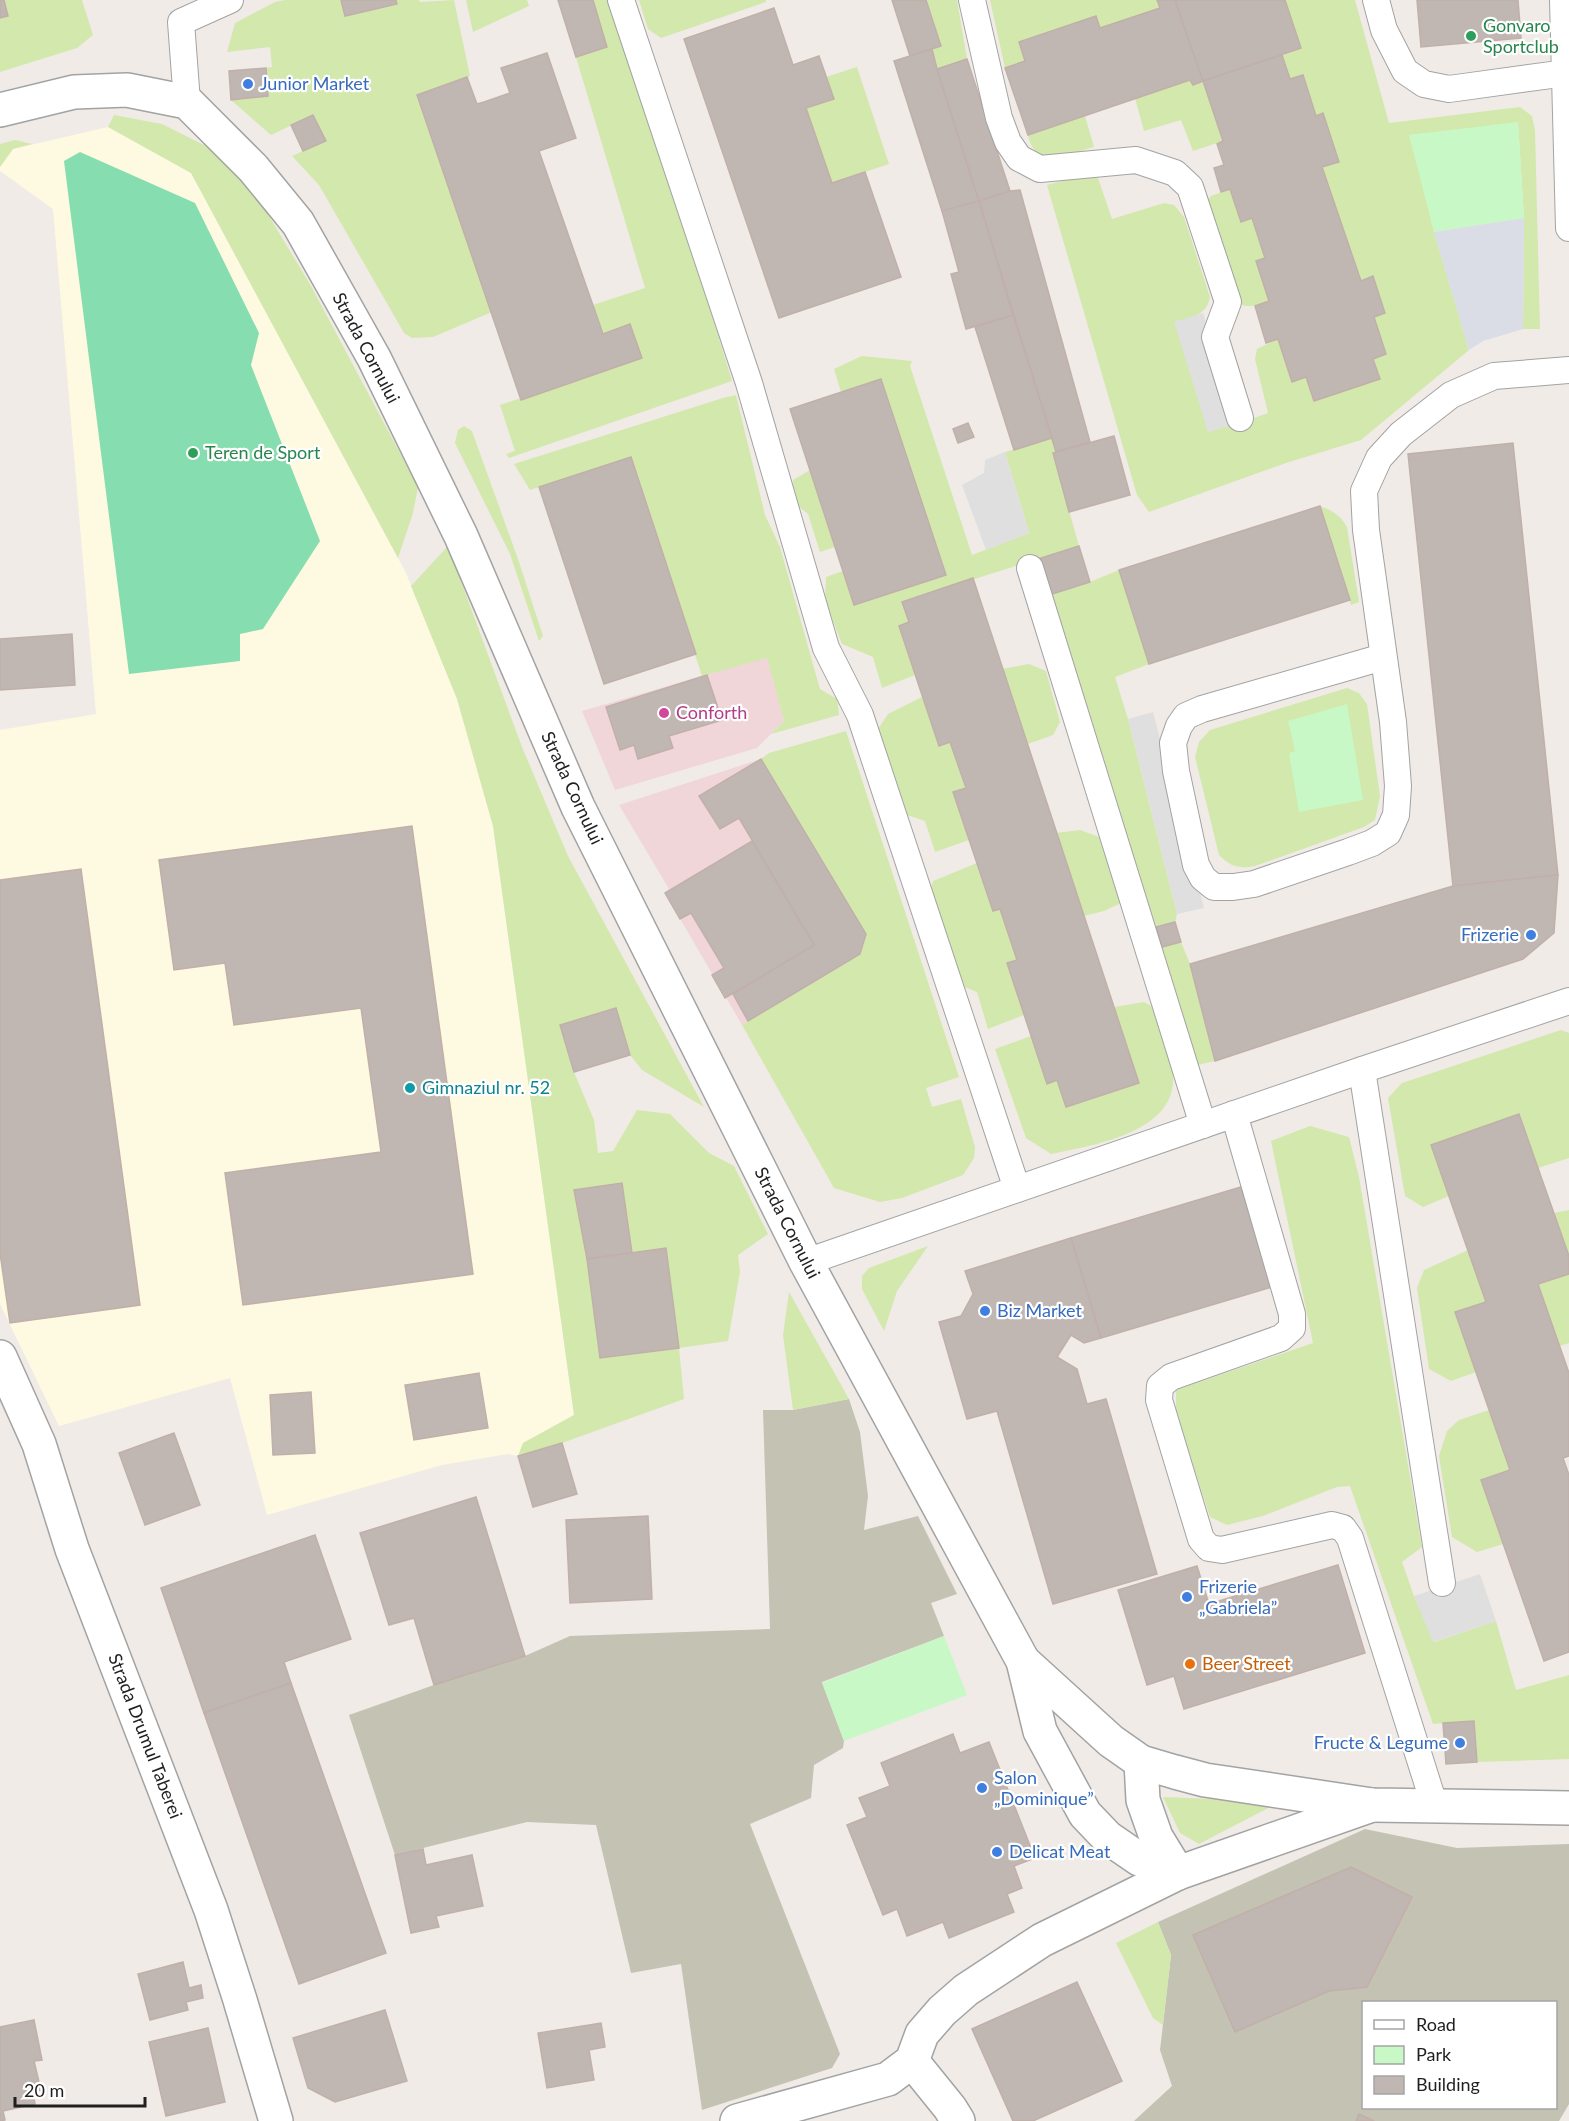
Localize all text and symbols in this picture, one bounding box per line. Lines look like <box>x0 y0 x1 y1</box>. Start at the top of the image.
place label: Gonvaro Sportclub <box>1483 14 1559 57</box>
marker: Gonvaro Sportclub <box>1464 29 1478 43</box>
place label: Junior Market <box>260 72 370 94</box>
marker: Junior Market <box>241 77 255 91</box>
street label: Strada Cornului <box>329 288 405 407</box>
place label: Teren de Sport <box>205 441 321 463</box>
marker: Teren de Sport <box>186 446 200 460</box>
place label: Conforth <box>676 701 747 723</box>
marker: Conforth <box>657 706 671 720</box>
street label: Strada Cornului <box>537 728 609 848</box>
place label: Frizerie <box>1461 923 1519 945</box>
marker: Frizerie <box>1524 928 1538 942</box>
place label: Gimnaziul nr. 52 <box>422 1076 550 1098</box>
marker: Gimnaziul nr. 52 <box>403 1081 417 1095</box>
street label: Strada Cornului <box>750 1163 825 1282</box>
place label: Biz Market <box>997 1299 1083 1321</box>
marker: Biz Market <box>978 1304 992 1318</box>
place label: Frizerie „Gabriela” <box>1199 1575 1277 1618</box>
marker: Frizerie „Gabriela” <box>1180 1590 1194 1604</box>
street label: Strada Drumul Taberei <box>104 1650 188 1821</box>
place label: Beer Street <box>1202 1652 1291 1674</box>
marker: Beer Street <box>1183 1657 1197 1671</box>
place label: Fructe & Legume <box>1314 1731 1448 1753</box>
marker: Fructe & Legume <box>1453 1736 1467 1750</box>
place label: Salon „Dominique” <box>994 1766 1094 1809</box>
marker: Salon „Dominique” <box>975 1781 989 1795</box>
place label: Delicat Meat <box>1009 1840 1111 1862</box>
marker: Delicat Meat <box>990 1845 1004 1859</box>
legend <box>1362 2001 1557 2109</box>
text: Road <box>1416 2013 1456 2035</box>
text: Park <box>1416 2043 1452 2065</box>
scale bar <box>15 2070 146 2108</box>
text: Building <box>1416 2073 1480 2095</box>
text: 20 m <box>24 2079 64 2101</box>

